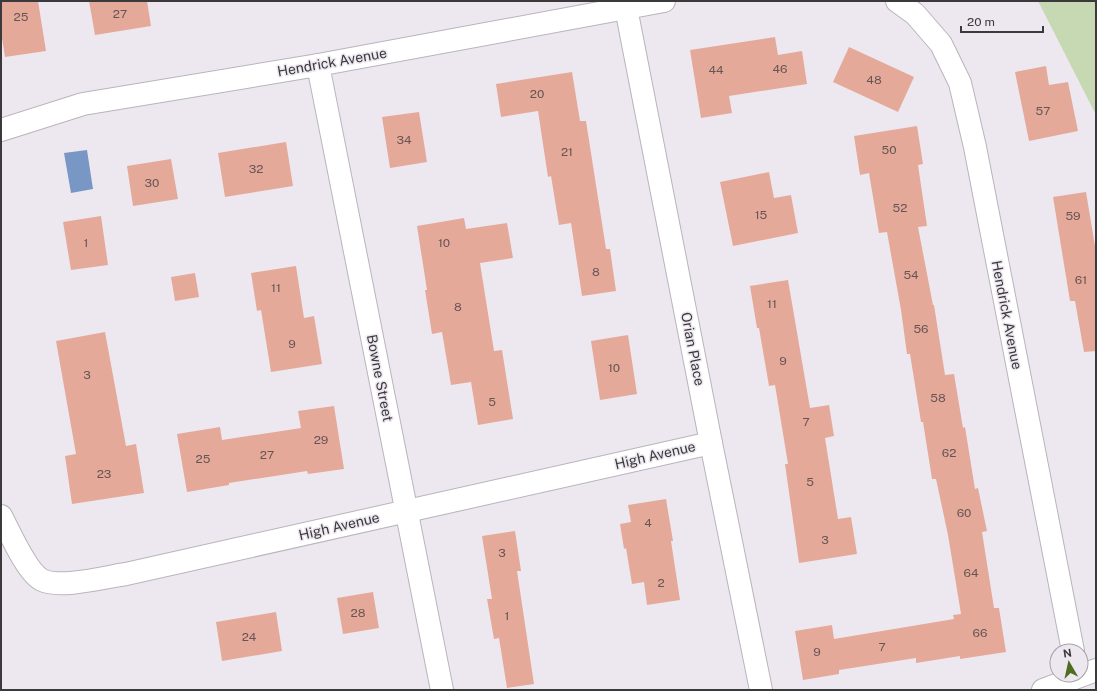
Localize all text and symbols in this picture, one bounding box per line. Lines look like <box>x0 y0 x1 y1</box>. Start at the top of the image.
house number: 27 <box>113 7 127 21</box>
scale bar <box>961 8 1043 34</box>
house number: 25 <box>14 10 29 24</box>
text: 20 m <box>967 15 995 29</box>
street label: Hendrick Avenue <box>276 44 388 80</box>
house number: 46 <box>772 62 788 76</box>
house number: 44 <box>708 63 724 77</box>
house number: 48 <box>866 73 882 87</box>
house number: 20 <box>530 87 544 101</box>
house number: 57 <box>1036 104 1050 118</box>
house number: 34 <box>396 133 412 147</box>
house number: 50 <box>881 143 897 157</box>
house number: 21 <box>561 145 573 159</box>
house number: 32 <box>249 162 263 176</box>
house number: 30 <box>145 176 159 190</box>
house number: 52 <box>893 201 907 215</box>
house number: 15 <box>755 208 768 222</box>
house number: 59 <box>1065 209 1081 223</box>
house number: 1 <box>84 236 88 250</box>
house number: 10 <box>438 236 450 250</box>
street label: Hendrick Avenue <box>989 259 1025 371</box>
house number: 8 <box>592 265 600 279</box>
house number: 54 <box>903 268 919 282</box>
house number: 61 <box>1075 273 1087 287</box>
house number: 11 <box>271 281 281 295</box>
house number: 11 <box>767 297 777 311</box>
house number: 8 <box>454 300 462 314</box>
street label: Orian Place <box>678 311 708 387</box>
house number: 56 <box>913 322 929 336</box>
street label: Bowne Street <box>364 333 396 423</box>
house number: 9 <box>288 337 296 351</box>
house number: 9 <box>779 354 787 368</box>
house number: 10 <box>608 361 620 375</box>
house number: 3 <box>83 368 91 382</box>
house number: 58 <box>930 391 946 405</box>
house number: 5 <box>488 395 496 409</box>
house number: 7 <box>802 415 810 429</box>
house number: 29 <box>314 433 328 447</box>
street label: High Avenue <box>613 438 697 472</box>
house number: 62 <box>942 446 956 460</box>
house number: 27 <box>260 448 274 462</box>
house number: 25 <box>196 452 211 466</box>
house number: 23 <box>97 467 111 481</box>
house number: 5 <box>806 475 814 489</box>
house number: 60 <box>957 506 971 520</box>
street label: High Avenue <box>297 509 381 543</box>
house number: 4 <box>644 516 652 530</box>
house number: 3 <box>821 533 829 547</box>
house number: 3 <box>498 546 506 560</box>
house number: 64 <box>964 566 979 580</box>
house number: 2 <box>657 576 665 590</box>
house number: 28 <box>351 606 366 620</box>
house number: 1 <box>505 609 509 623</box>
house number: 66 <box>973 626 987 640</box>
house number: 24 <box>242 630 257 644</box>
house number: 7 <box>878 640 886 654</box>
north arrow <box>1049 643 1089 683</box>
house number: 9 <box>813 645 821 659</box>
text: N <box>1062 647 1073 660</box>

